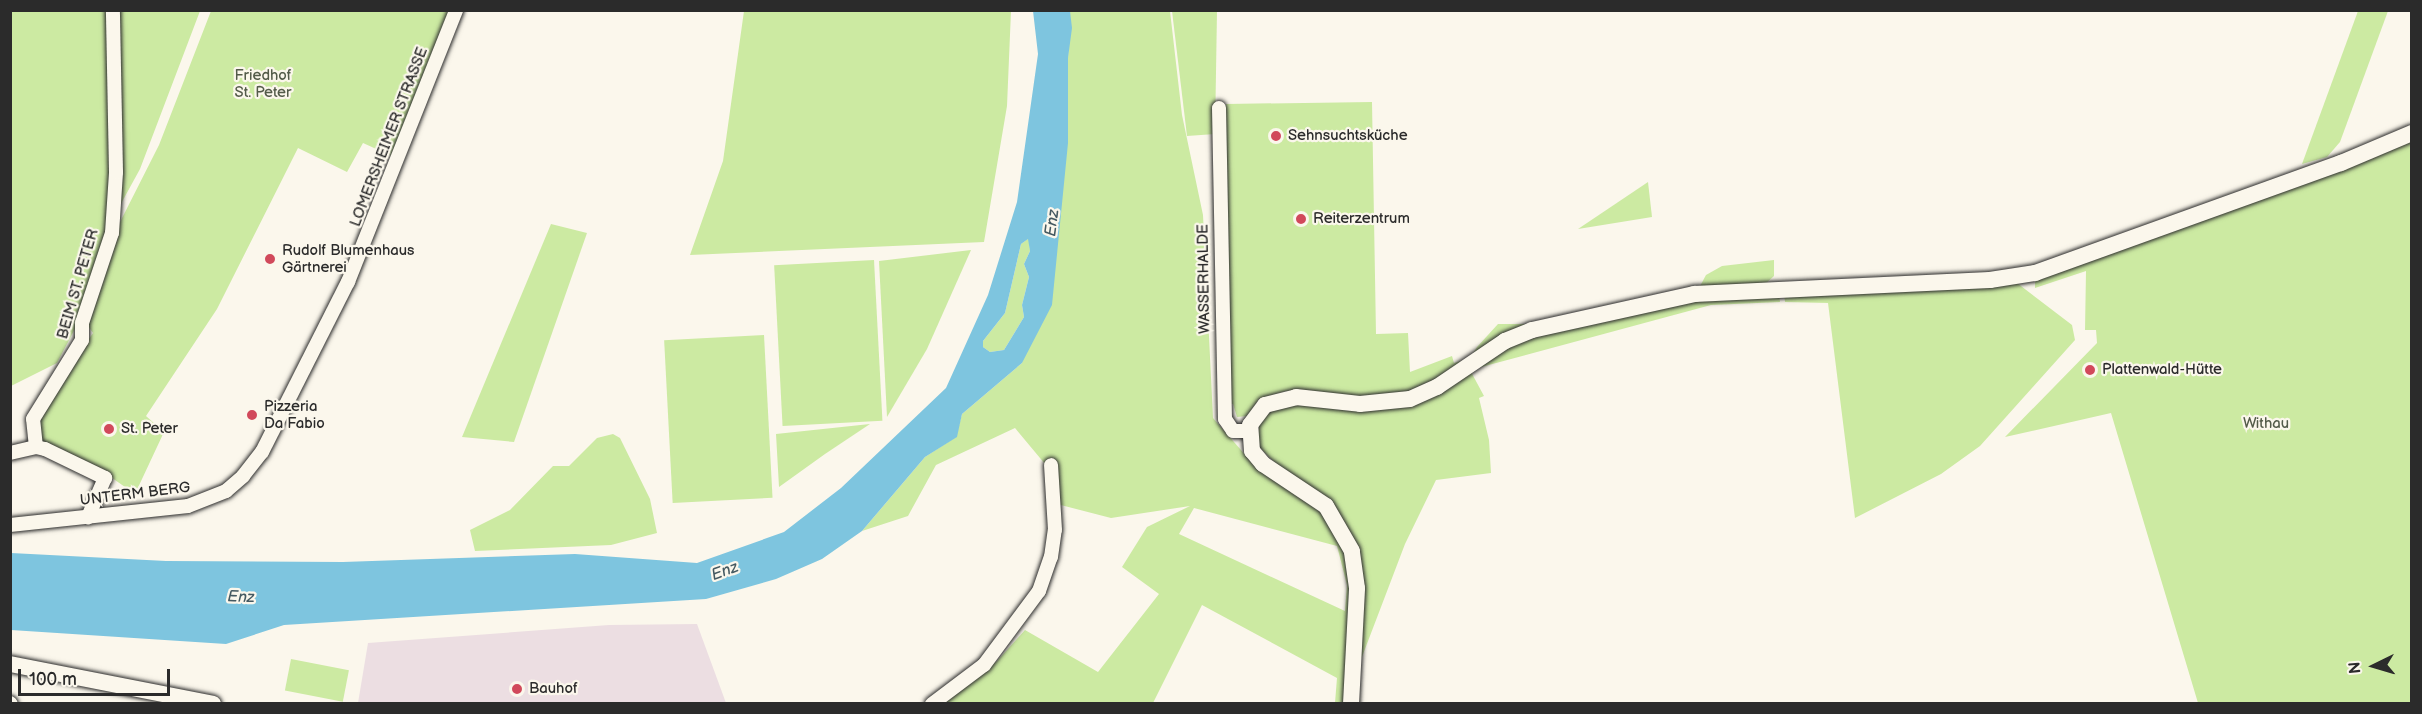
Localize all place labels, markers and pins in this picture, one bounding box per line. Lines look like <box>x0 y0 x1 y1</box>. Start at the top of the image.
place label: Sehnsuchtsküche <box>1288 127 1408 145</box>
marker: Sehnsuchtsküche <box>1269 129 1283 143</box>
place label: Reiterzentrum <box>1313 210 1410 228</box>
marker: Reiterzentrum <box>1294 212 1308 226</box>
place label: Rudolf Blumenhaus Gärtnerei <box>282 241 414 276</box>
marker: Rudolf Blumenhaus Gärtnerei <box>263 252 277 266</box>
place label: Plattenwald-Hütte <box>2102 361 2222 379</box>
marker: Plattenwald-Hütte <box>2083 363 2097 377</box>
place label: Pizzeria Da Fabio <box>264 397 325 432</box>
marker: Pizzeria Da Fabio <box>245 408 259 422</box>
place label: St. Peter <box>121 420 178 438</box>
marker: St. Peter <box>102 422 116 436</box>
place label: Bauhof <box>529 680 578 698</box>
marker: Bauhof <box>510 682 524 696</box>

